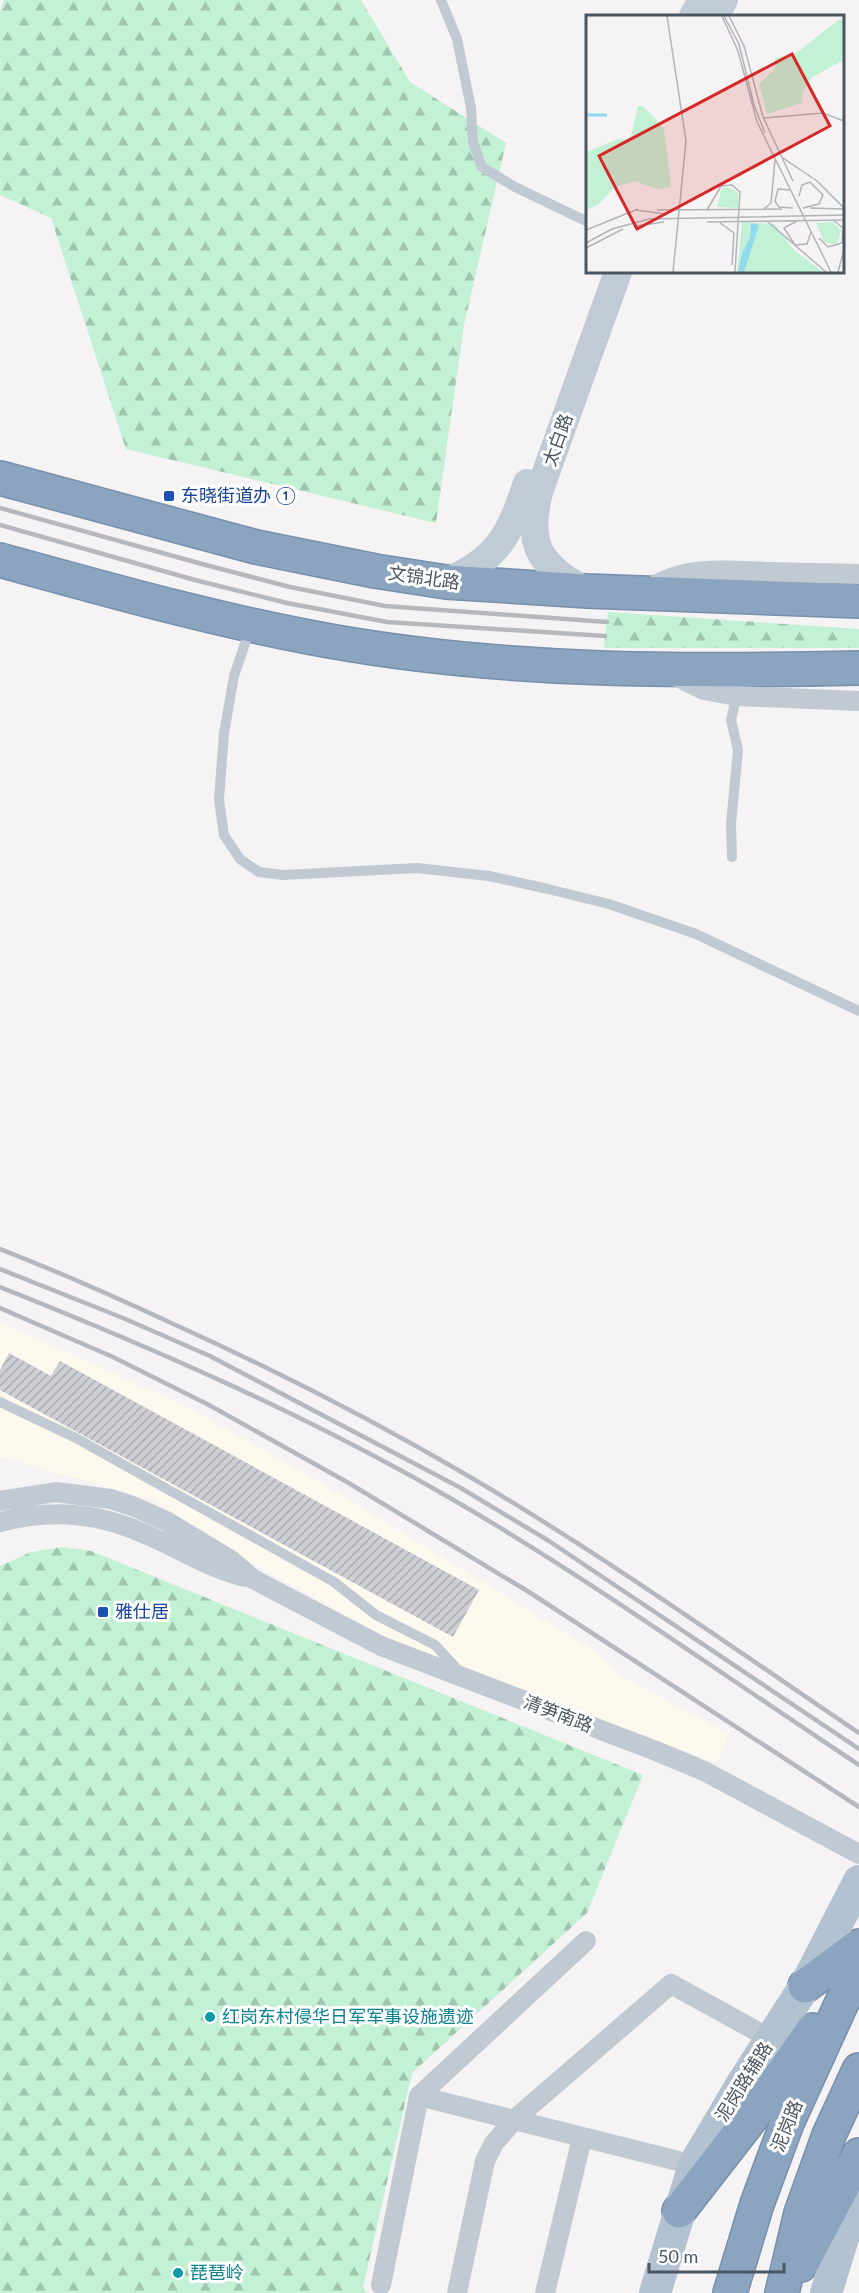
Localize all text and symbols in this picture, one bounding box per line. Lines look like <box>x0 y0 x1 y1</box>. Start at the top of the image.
inset map <box>586 15 844 273</box>
street label: 太白路 <box>537 411 577 469</box>
place label: 东晓街道办 ① <box>181 484 296 506</box>
marker: 东晓街道办 ① <box>162 489 176 503</box>
street label: 文锦北路 <box>387 561 461 593</box>
place label: 雅仕居 <box>115 1600 169 1622</box>
marker: 雅仕居 <box>96 1605 110 1619</box>
street label: 清笋南路 <box>521 1690 596 1736</box>
place label: 红岗东村侵华日军军事设施遗迹 <box>222 2005 474 2027</box>
marker: 红岗东村侵华日军军事设施遗迹 <box>203 2010 217 2024</box>
street label: 泥岗路辅路 <box>710 2037 776 2125</box>
street label: 泥岗路 <box>766 2096 806 2155</box>
scale bar <box>649 2236 784 2274</box>
text: 50 m <box>658 2245 698 2267</box>
place label: 琵琶岭 <box>190 2261 244 2283</box>
marker: 琵琶岭 <box>171 2266 185 2280</box>

